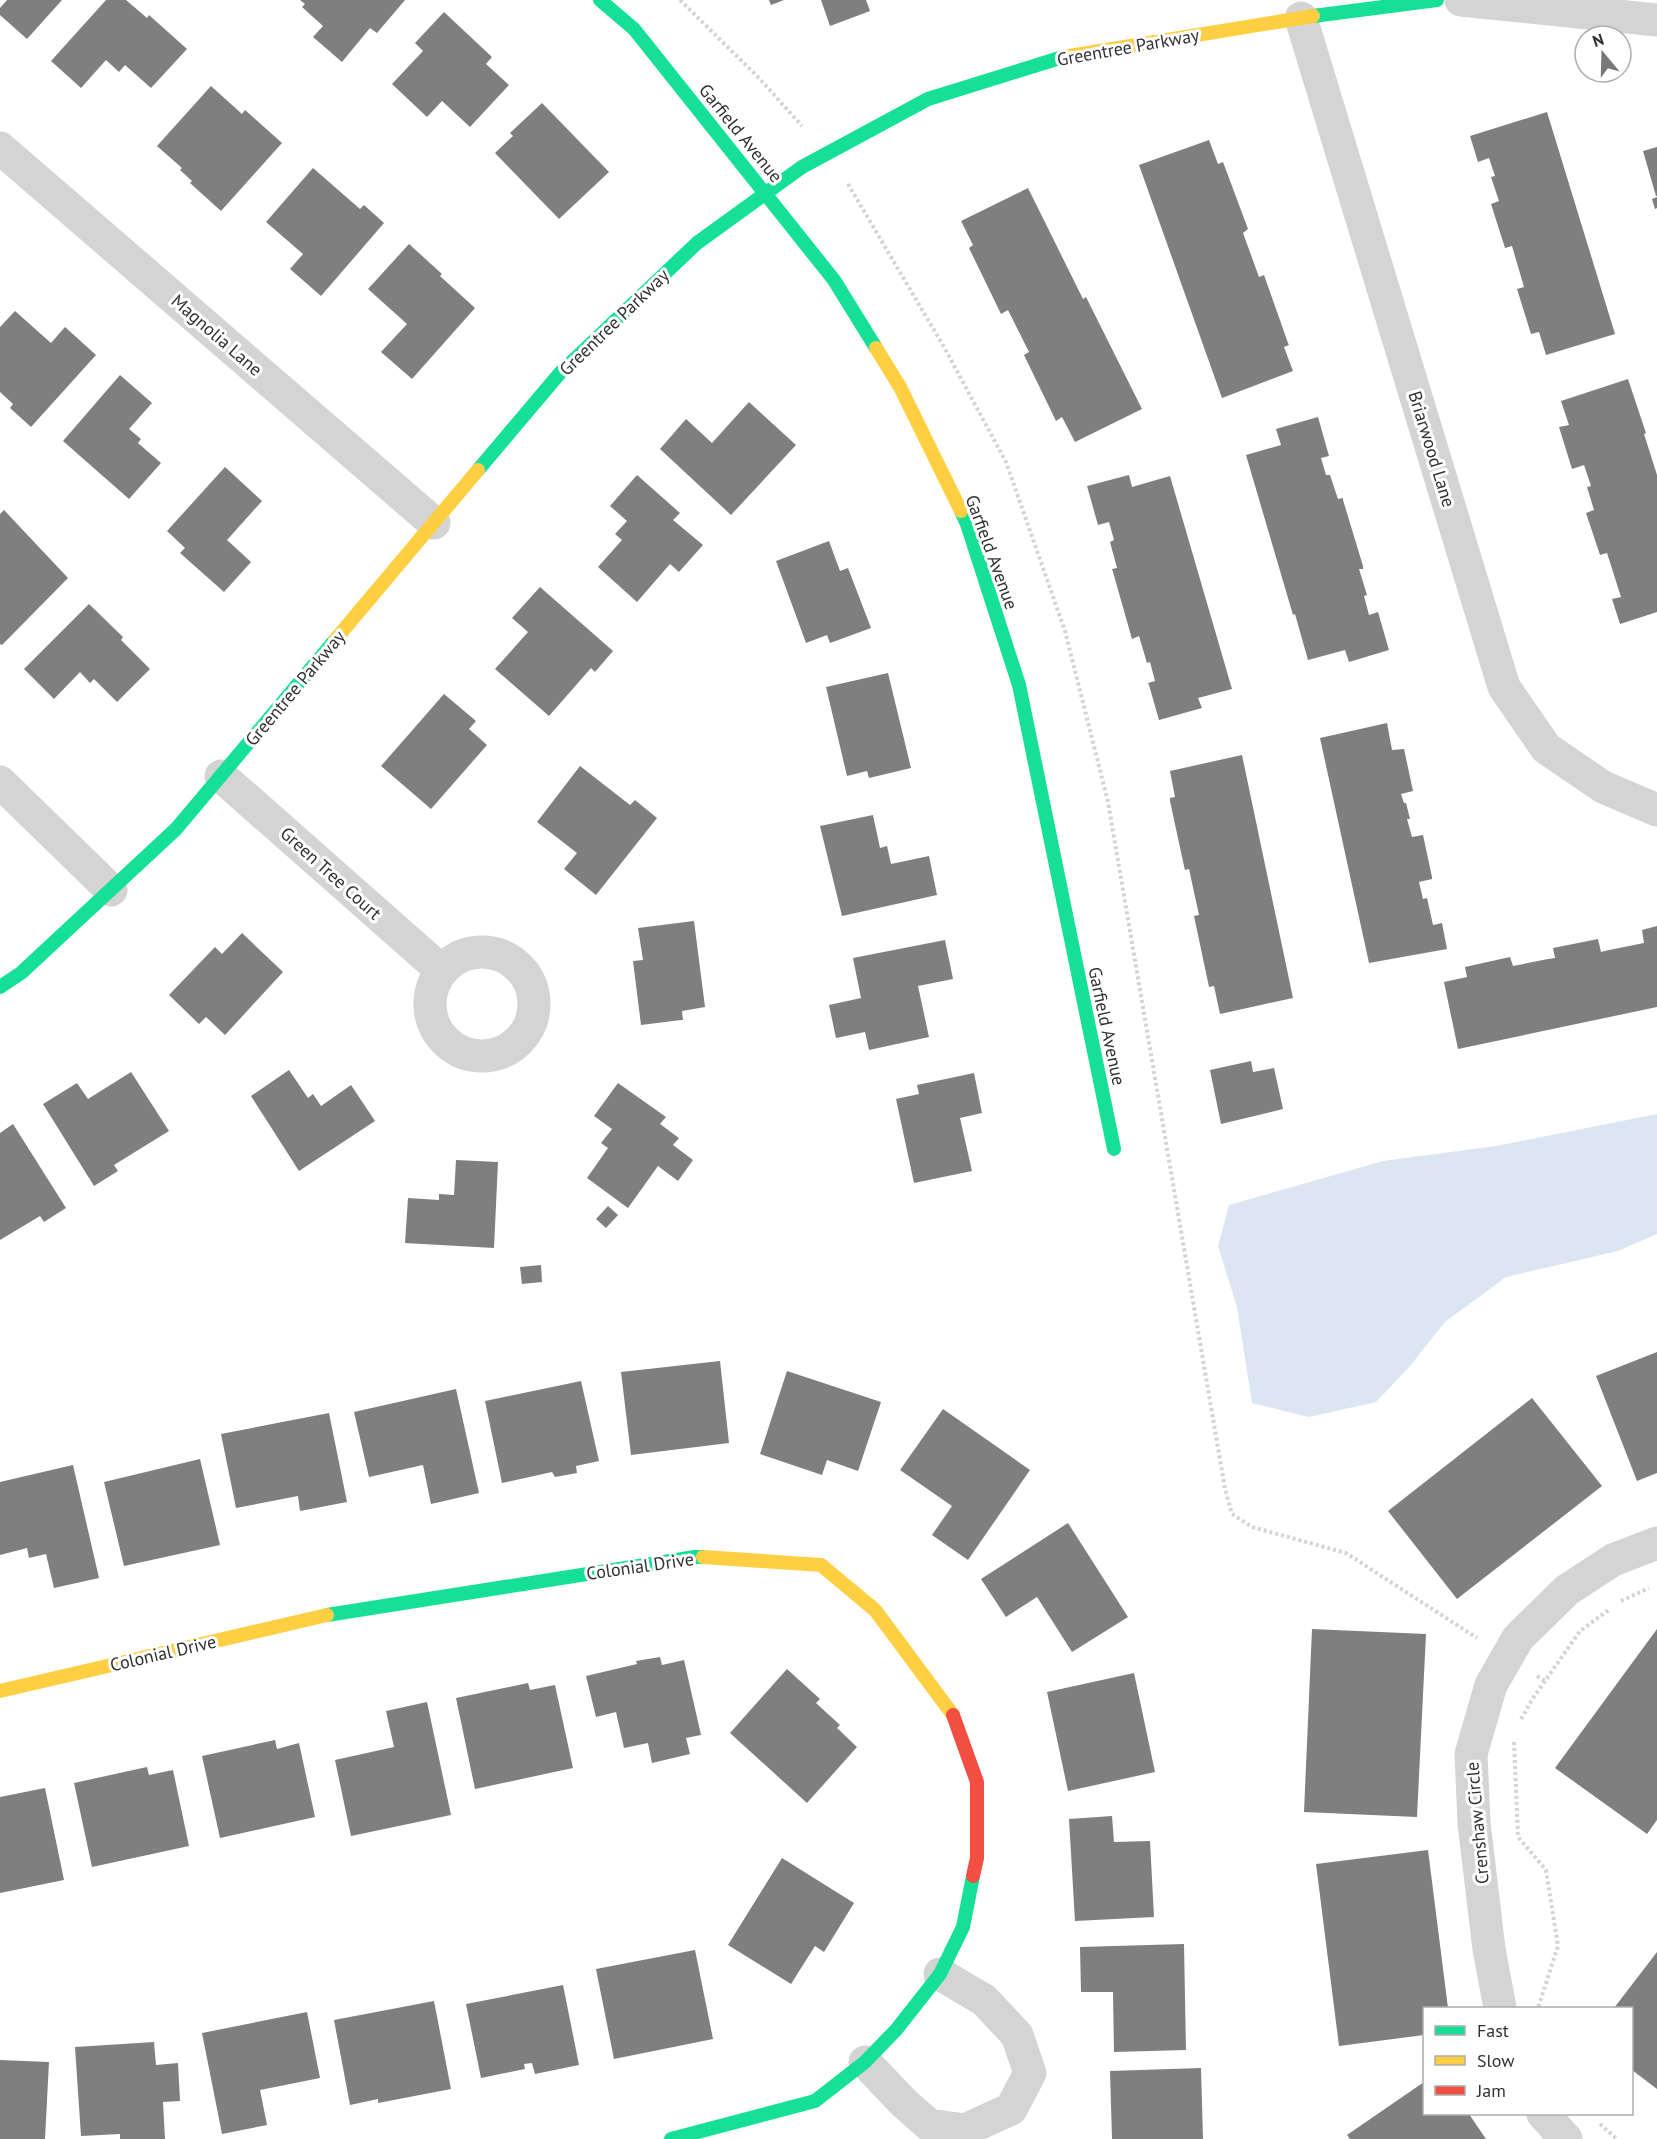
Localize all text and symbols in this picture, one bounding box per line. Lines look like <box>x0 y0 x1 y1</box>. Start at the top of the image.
street label: Greentree Parkway <box>1055 23 1201 71</box>
north arrow <box>1573 24 1633 84</box>
text: N <box>1590 29 1606 51</box>
street label: Garfield Avenue <box>694 79 788 187</box>
street label: Greentree Parkway <box>554 263 674 380</box>
street label: Magnolia Lane <box>167 289 267 381</box>
street label: Briarwood Lane <box>1403 388 1461 510</box>
street label: Garfield Avenue <box>961 492 1023 612</box>
street label: Greentree Parkway <box>240 625 350 750</box>
street label: Green Tree Court <box>276 822 386 924</box>
street label: Garfield Avenue <box>1083 965 1131 1087</box>
street label: Colonial Drive <box>585 1547 695 1585</box>
street label: Colonial Drive <box>108 1630 218 1676</box>
street label: Crenshaw Circle <box>1460 1761 1494 1885</box>
legend <box>1423 2007 1633 2115</box>
text: Fast <box>1477 2019 1509 2042</box>
text: Slow <box>1477 2049 1515 2072</box>
text: Jam <box>1476 2079 1506 2102</box>

